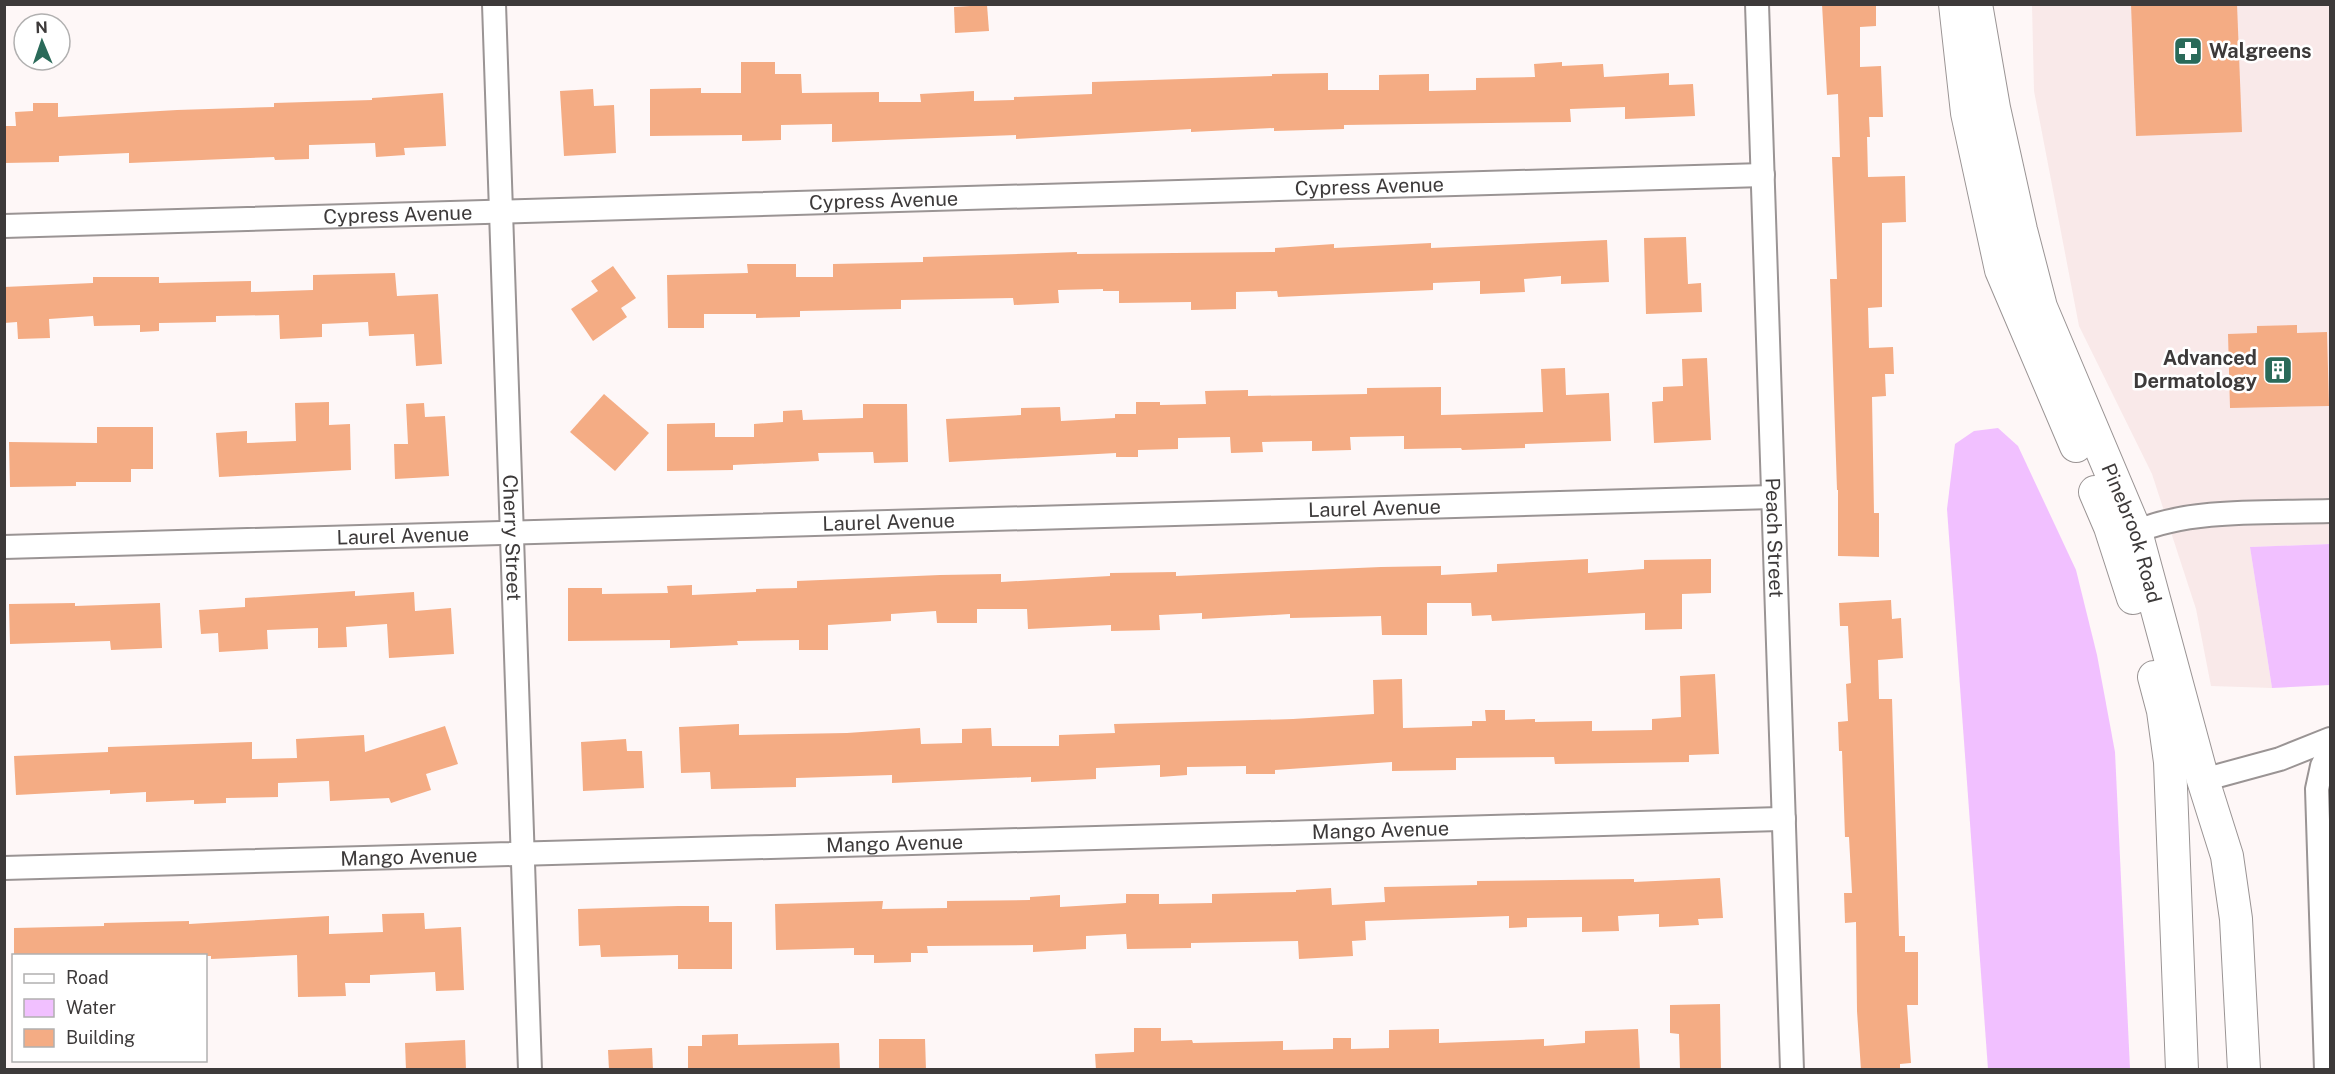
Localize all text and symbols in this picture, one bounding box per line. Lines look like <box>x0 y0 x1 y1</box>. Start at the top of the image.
north arrow <box>12 12 72 72</box>
text: N <box>35 18 48 37</box>
pharmacy icon: Walgreens <box>2172 35 2204 67</box>
place label: Walgreens <box>2209 39 2312 63</box>
street label: Cypress Avenue <box>1295 172 1444 201</box>
street label: Cypress Avenue <box>809 186 959 215</box>
street label: Cypress Avenue <box>323 200 473 229</box>
place label: Advanced Dermatology <box>2133 346 2257 393</box>
building icon: Advanced Dermatology <box>2262 354 2294 386</box>
street label: Pinebrook Road <box>2096 460 2167 606</box>
street label: Cherry Street <box>498 474 526 601</box>
street label: Peach Street <box>1761 477 1788 598</box>
street label: Laurel Avenue <box>1308 494 1441 522</box>
street label: Laurel Avenue <box>822 508 955 536</box>
street label: Laurel Avenue <box>336 522 470 550</box>
street label: Mango Avenue <box>1312 816 1449 844</box>
street label: Mango Avenue <box>826 830 964 857</box>
street label: Mango Avenue <box>340 843 478 871</box>
legend <box>12 954 207 1062</box>
text: Road <box>66 967 109 988</box>
text: Water <box>66 997 116 1018</box>
text: Building <box>66 1027 135 1048</box>

